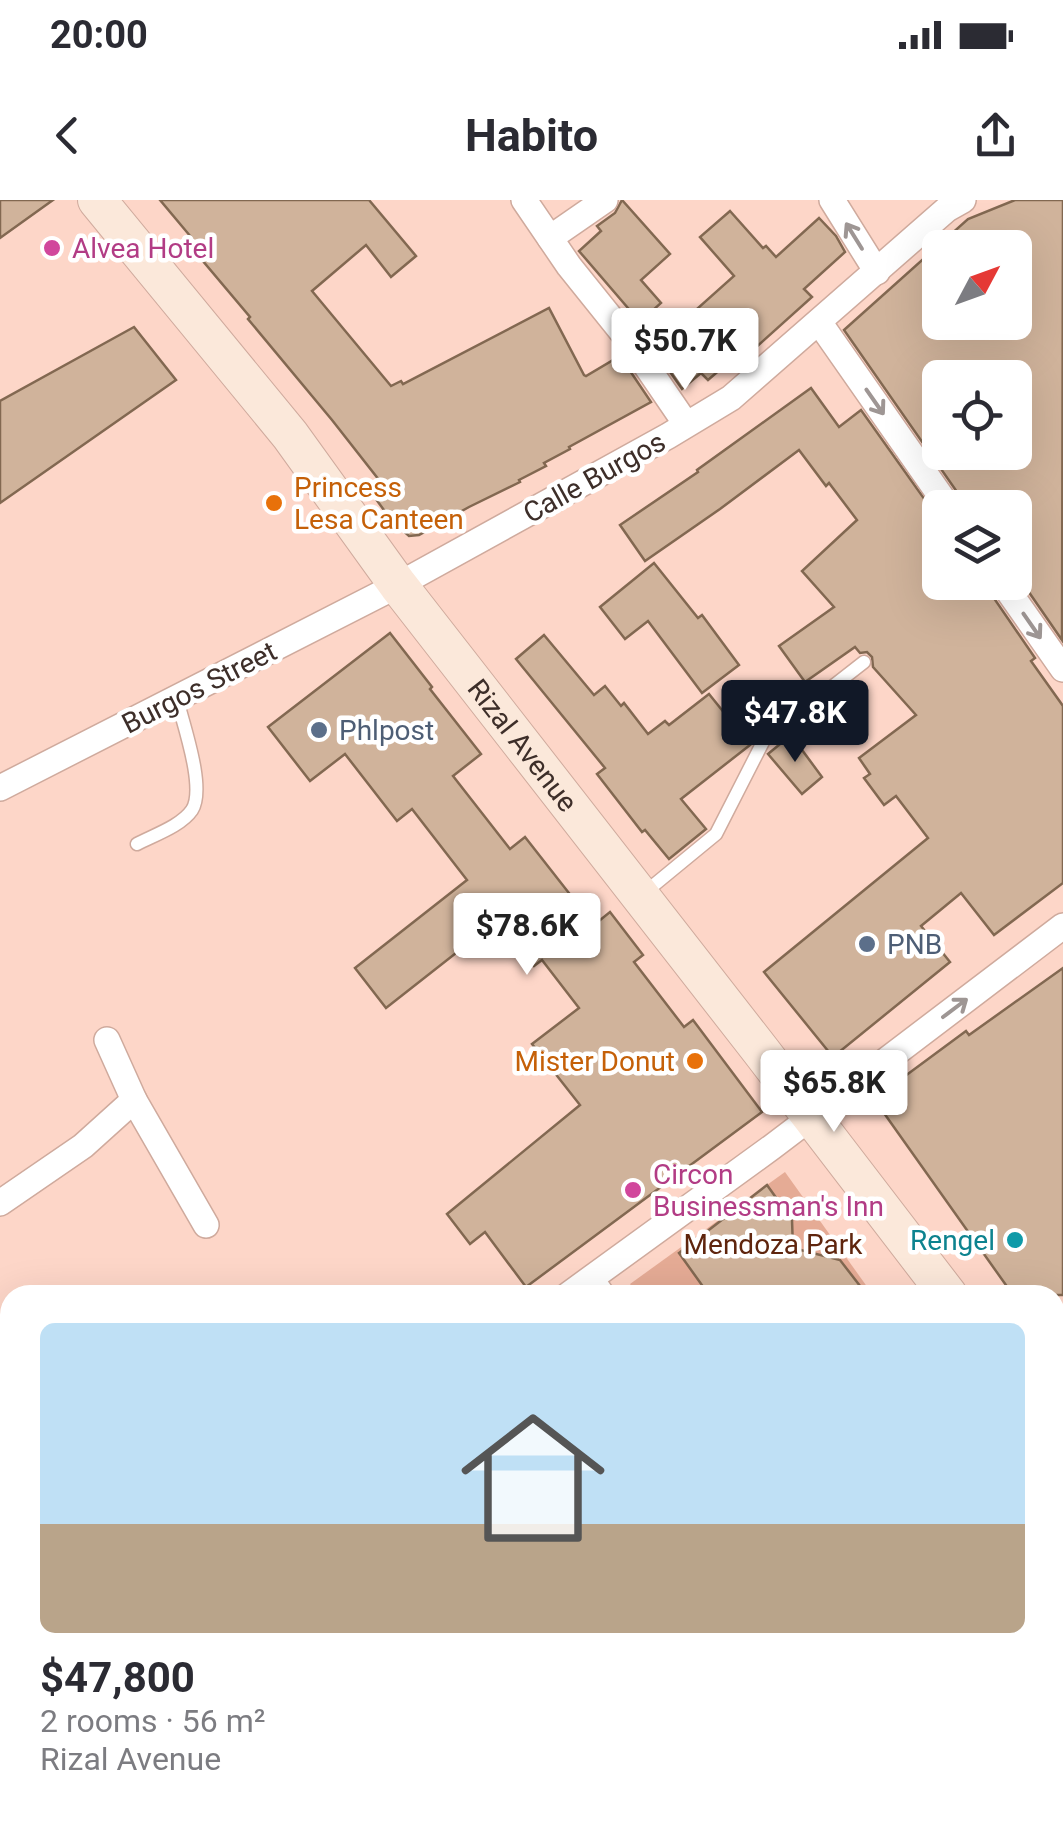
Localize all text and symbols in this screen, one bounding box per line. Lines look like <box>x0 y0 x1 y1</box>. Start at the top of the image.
text: 20:00 <box>50 13 148 57</box>
icon: back <box>40 108 95 163</box>
icon: share <box>968 108 1023 163</box>
text: Habito <box>465 109 598 162</box>
one-way arrow <box>844 222 865 251</box>
north arrow <box>922 230 1032 340</box>
map controls <box>922 230 1032 600</box>
place label: Alvea Hotel <box>72 232 214 265</box>
marker: Alvea Hotel <box>41 237 63 259</box>
pin: $50.7K <box>604 308 766 393</box>
text: $50.7K <box>633 321 737 359</box>
button: locate <box>922 360 1032 470</box>
one-way arrow <box>864 388 885 415</box>
street label: Calle Burgos <box>518 425 671 530</box>
place label: Princess Lesa Canteen <box>294 471 464 536</box>
button: layers <box>922 490 1032 600</box>
marker: Princess Lesa Canteen <box>263 492 285 514</box>
one-way arrow <box>1021 612 1042 639</box>
street label: Burgos Street <box>116 634 282 741</box>
street label: Rizal Avenue <box>461 673 584 818</box>
pin: $47.8K <box>714 680 876 765</box>
text: $47.8K <box>743 693 847 731</box>
place label: Phlpost <box>339 714 434 747</box>
marker: Phlpost <box>308 719 330 741</box>
pin: $78.6K <box>446 893 608 978</box>
text: $78.6K <box>475 906 579 944</box>
place label: PNB <box>887 928 942 961</box>
marker: PNB <box>856 933 878 955</box>
one-way arrow <box>941 998 968 1019</box>
place label: Mister Donut <box>514 1045 675 1078</box>
marker: Mister Donut <box>684 1050 706 1072</box>
pin: $65.8K <box>753 1050 915 1135</box>
text: $65.8K <box>782 1063 886 1101</box>
place label: Circon Businessman's Inn <box>653 1158 884 1223</box>
marker: Circon Businessman's Inn <box>622 1179 644 1201</box>
place label: Rengel <box>910 1224 995 1257</box>
park label: Mendoza Park <box>684 1228 863 1261</box>
marker: Rengel <box>1004 1229 1026 1251</box>
icon: home <box>443 1388 623 1568</box>
text: $47,800 <box>40 1653 195 1702</box>
text: 2 rooms · 56 m² <box>40 1702 265 1740</box>
text: Rizal Avenue <box>40 1740 221 1778</box>

